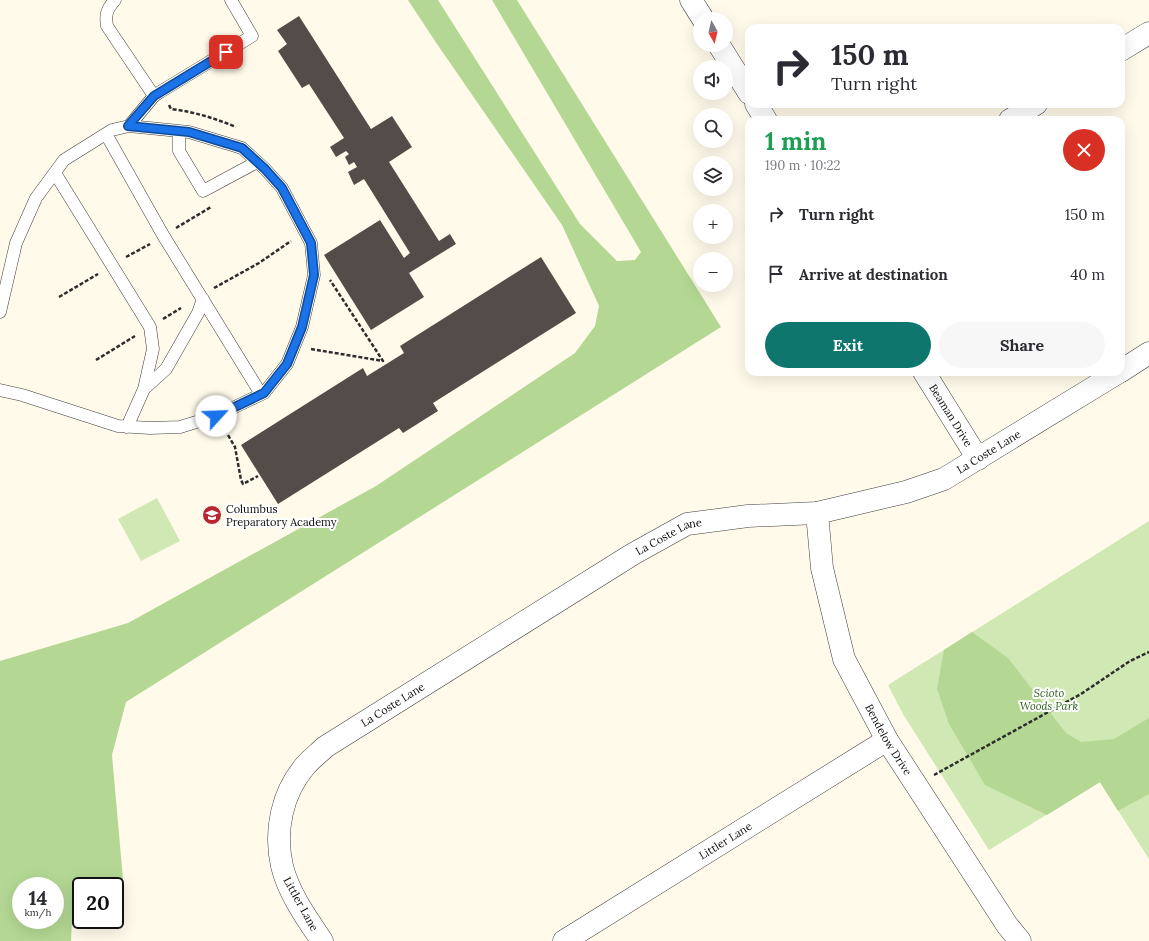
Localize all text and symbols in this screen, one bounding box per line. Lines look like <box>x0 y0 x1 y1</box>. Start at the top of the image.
north arrow <box>693 12 733 52</box>
map controls <box>693 12 733 292</box>
pin <box>209 35 243 69</box>
text: 150 m <box>831 37 908 73</box>
icon: right <box>765 40 817 92</box>
icon: arrive <box>215 41 237 63</box>
button: sound <box>693 60 733 100</box>
text: Turn right <box>831 72 917 95</box>
button: search <box>693 108 733 148</box>
text: 1 min <box>765 126 826 157</box>
button: close <box>1063 129 1105 171</box>
button: layers <box>693 156 733 196</box>
text: 190 m · 10:22 <box>765 157 840 174</box>
icon: right <box>765 203 787 225</box>
button: + <box>693 204 733 244</box>
text: Turn right <box>799 205 875 224</box>
text: 150 m <box>1065 205 1105 224</box>
button: − <box>693 252 733 292</box>
icon: arrive <box>765 263 787 285</box>
text: Arrive at destination <box>799 265 948 284</box>
text: 40 m <box>1070 265 1105 284</box>
button: Exit <box>765 322 931 368</box>
button: Share <box>939 322 1105 368</box>
street label: Beaman Drive <box>926 381 976 449</box>
position arrow <box>195 395 237 437</box>
street label: La Coste Lane <box>954 427 1023 477</box>
place label: Columbus Preparatory Academy <box>226 502 337 529</box>
school or university icon: Columbus Preparatory Academy <box>201 504 223 526</box>
street label: La Coste Lane <box>633 515 703 558</box>
street label: La Coste Lane <box>358 679 427 730</box>
park label: Scioto Woods Park <box>1020 686 1079 713</box>
street label: Bendelow Drive <box>862 702 915 778</box>
street label: Littler Lane <box>696 819 754 862</box>
street label: Littler Lane <box>280 874 322 934</box>
speed limit sign: 20 <box>72 877 124 929</box>
text: 14 <box>28 885 48 910</box>
text: km/h <box>24 906 52 919</box>

